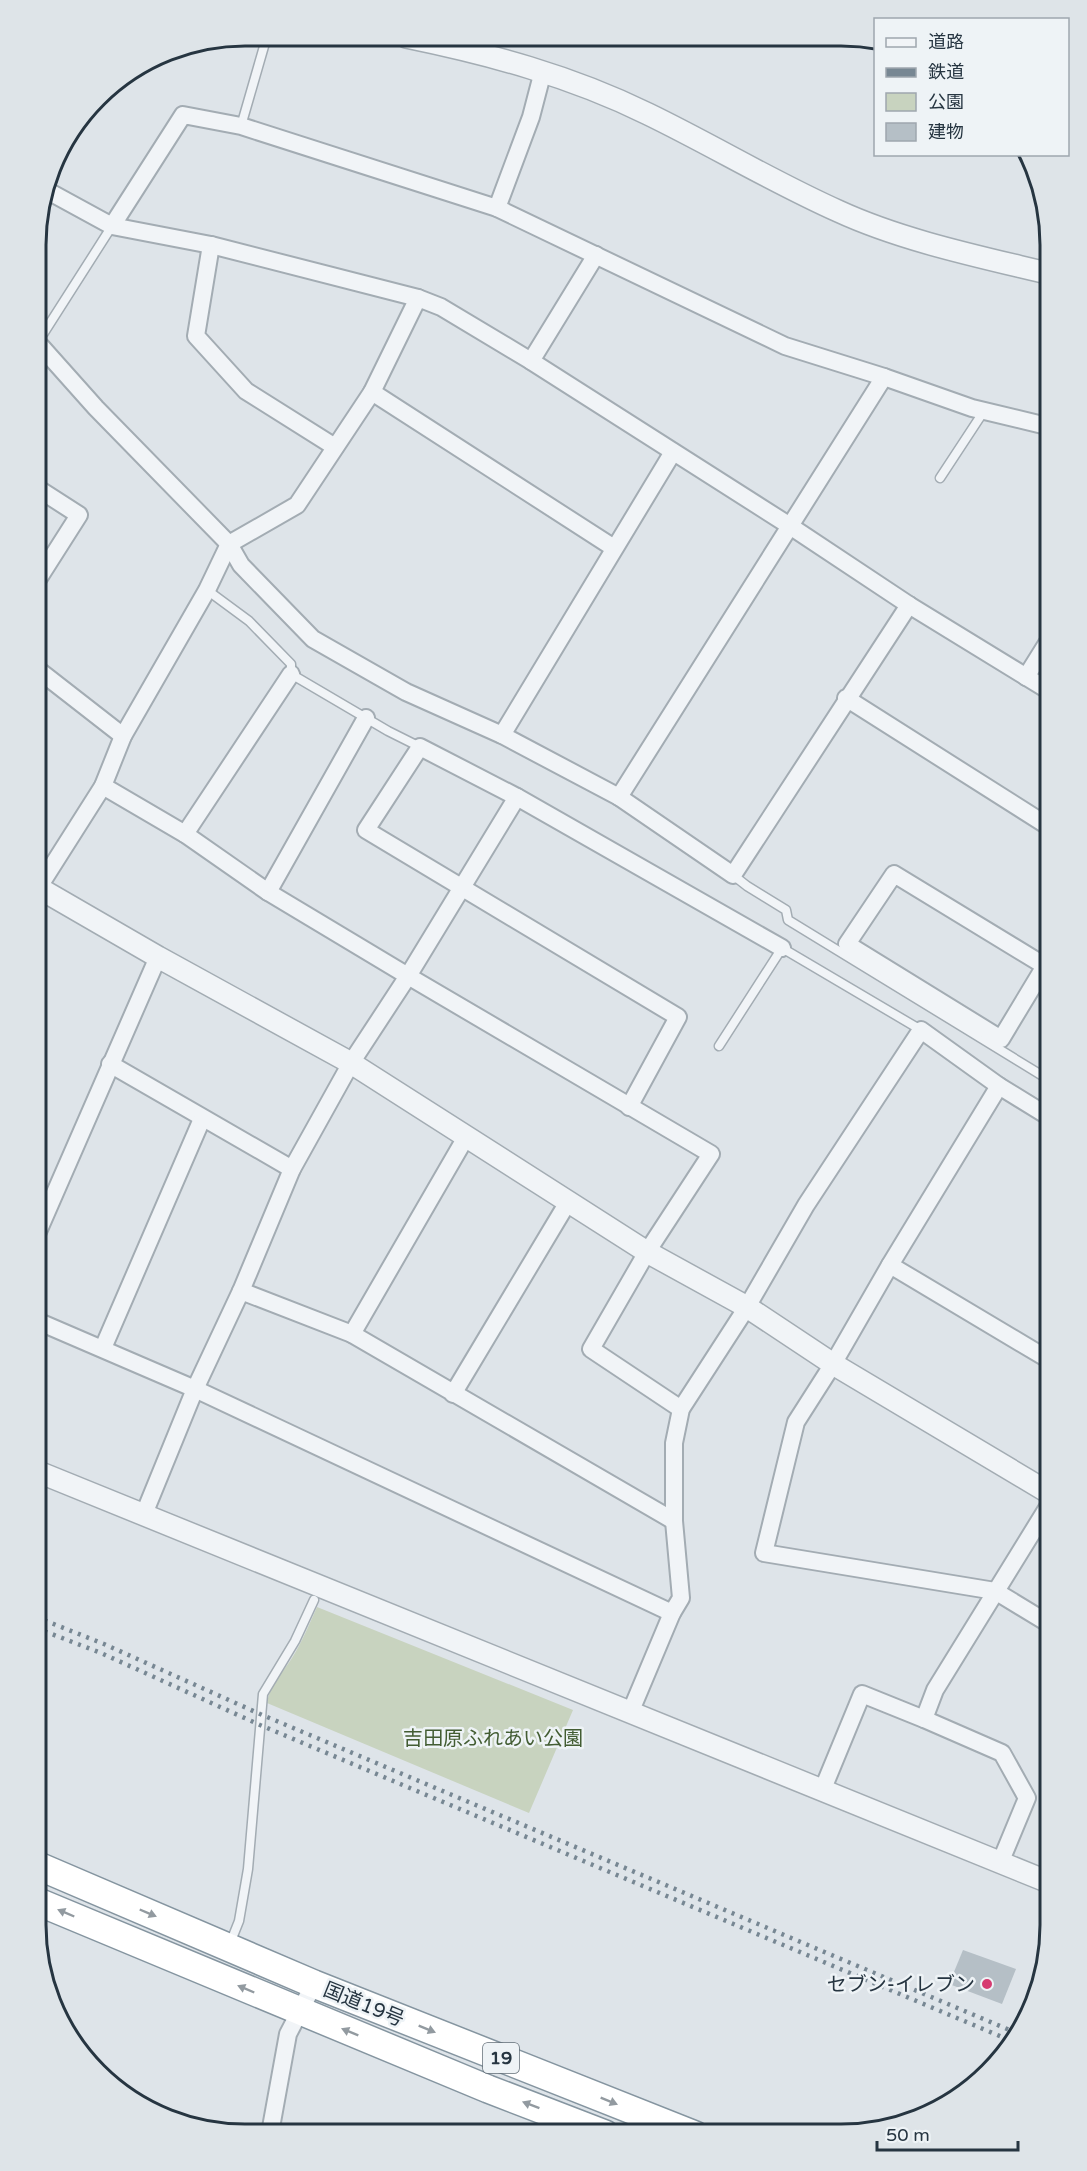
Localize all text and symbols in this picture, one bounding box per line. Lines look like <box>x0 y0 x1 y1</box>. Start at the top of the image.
legend <box>874 18 1069 156</box>
text: 道路 <box>928 31 964 53</box>
text: 鉄道 <box>928 61 964 83</box>
text: 公園 <box>928 91 964 113</box>
text: 建物 <box>928 121 964 143</box>
park label: 吉田原ふれあい公園 <box>403 1727 583 1751</box>
one-way arrow <box>56 1908 74 1918</box>
one-way arrow <box>139 1909 157 1918</box>
place label: セブン-イレブン <box>827 1973 975 1997</box>
marker: セブン-イレブン <box>980 1977 994 1991</box>
street label: 国道19号 <box>320 1978 408 2032</box>
one-way arrow <box>236 1984 254 1994</box>
one-way arrow <box>419 2024 437 2034</box>
one-way arrow <box>341 2027 359 2036</box>
road number: 19 <box>483 2043 519 2073</box>
one-way arrow <box>600 2097 618 2106</box>
one-way arrow <box>521 2100 539 2110</box>
scale bar <box>877 2114 1018 2152</box>
text: 50 m <box>886 2124 930 2146</box>

